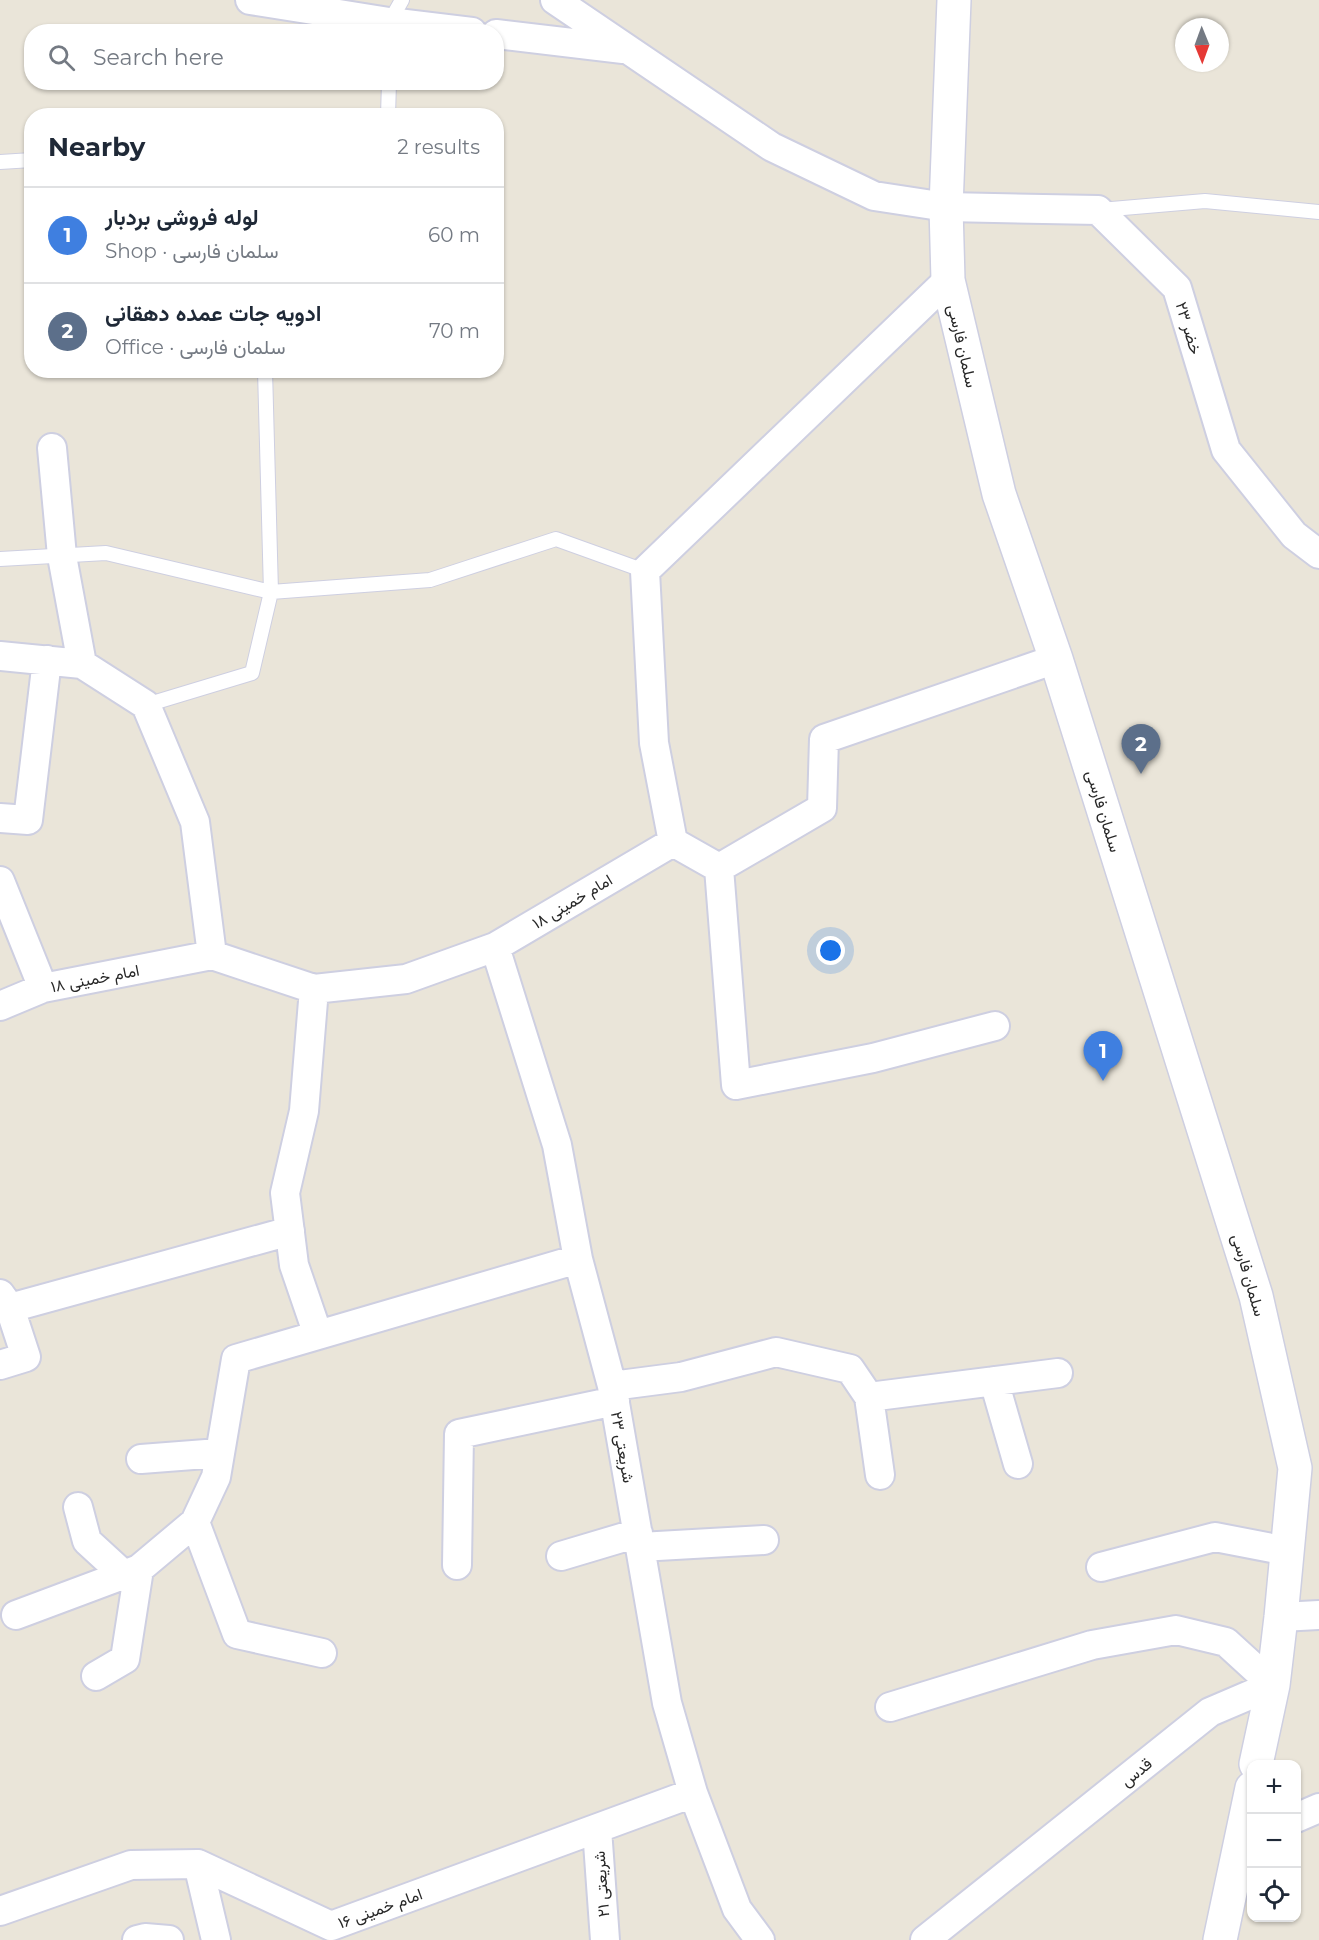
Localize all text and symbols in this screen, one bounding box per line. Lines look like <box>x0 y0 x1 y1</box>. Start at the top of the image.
north arrow <box>1175 18 1229 72</box>
search box <box>24 24 504 90</box>
icon: search <box>45 41 78 74</box>
text: Search here <box>93 44 224 71</box>
text: Nearby <box>48 131 145 163</box>
text: 2 results <box>397 135 480 159</box>
text: لوله فروشی بردبار <box>105 204 259 231</box>
text: 1 <box>64 223 71 247</box>
text: 60 m <box>428 223 480 247</box>
text: Shop · سلمان فارسی <box>105 239 278 263</box>
text: ادویه جات‌ عمده ‌دهقانی <box>105 300 321 327</box>
street label: خضر ۲۳ <box>1171 300 1206 357</box>
street label: سلمان فارسی <box>943 303 981 390</box>
text: 2 <box>62 319 73 343</box>
text: 70 m <box>429 319 480 343</box>
text: Office · سلمان فارسی <box>105 335 285 359</box>
pin: 2 <box>1122 724 1160 774</box>
street label: سلمان فارسی <box>1081 768 1125 855</box>
street label: امام خمینی ۱۸ <box>529 870 616 934</box>
your location <box>816 936 845 965</box>
street label: امام خمینی ۱۸ <box>49 961 141 997</box>
pin: 1 <box>1084 1032 1122 1081</box>
street label: سلمان فارسی <box>1227 1232 1269 1319</box>
street label: شریعتی ۲۳ <box>606 1410 638 1484</box>
street label: قدس <box>1117 1754 1156 1791</box>
map controls <box>1247 1760 1301 1922</box>
button: + <box>1247 1760 1301 1814</box>
button: − <box>1247 1814 1301 1868</box>
street label: شریعتی ۲۱ <box>590 1850 614 1918</box>
button: locate <box>1247 1868 1301 1922</box>
street label: امام خمینی ۱۶ <box>335 1884 425 1933</box>

